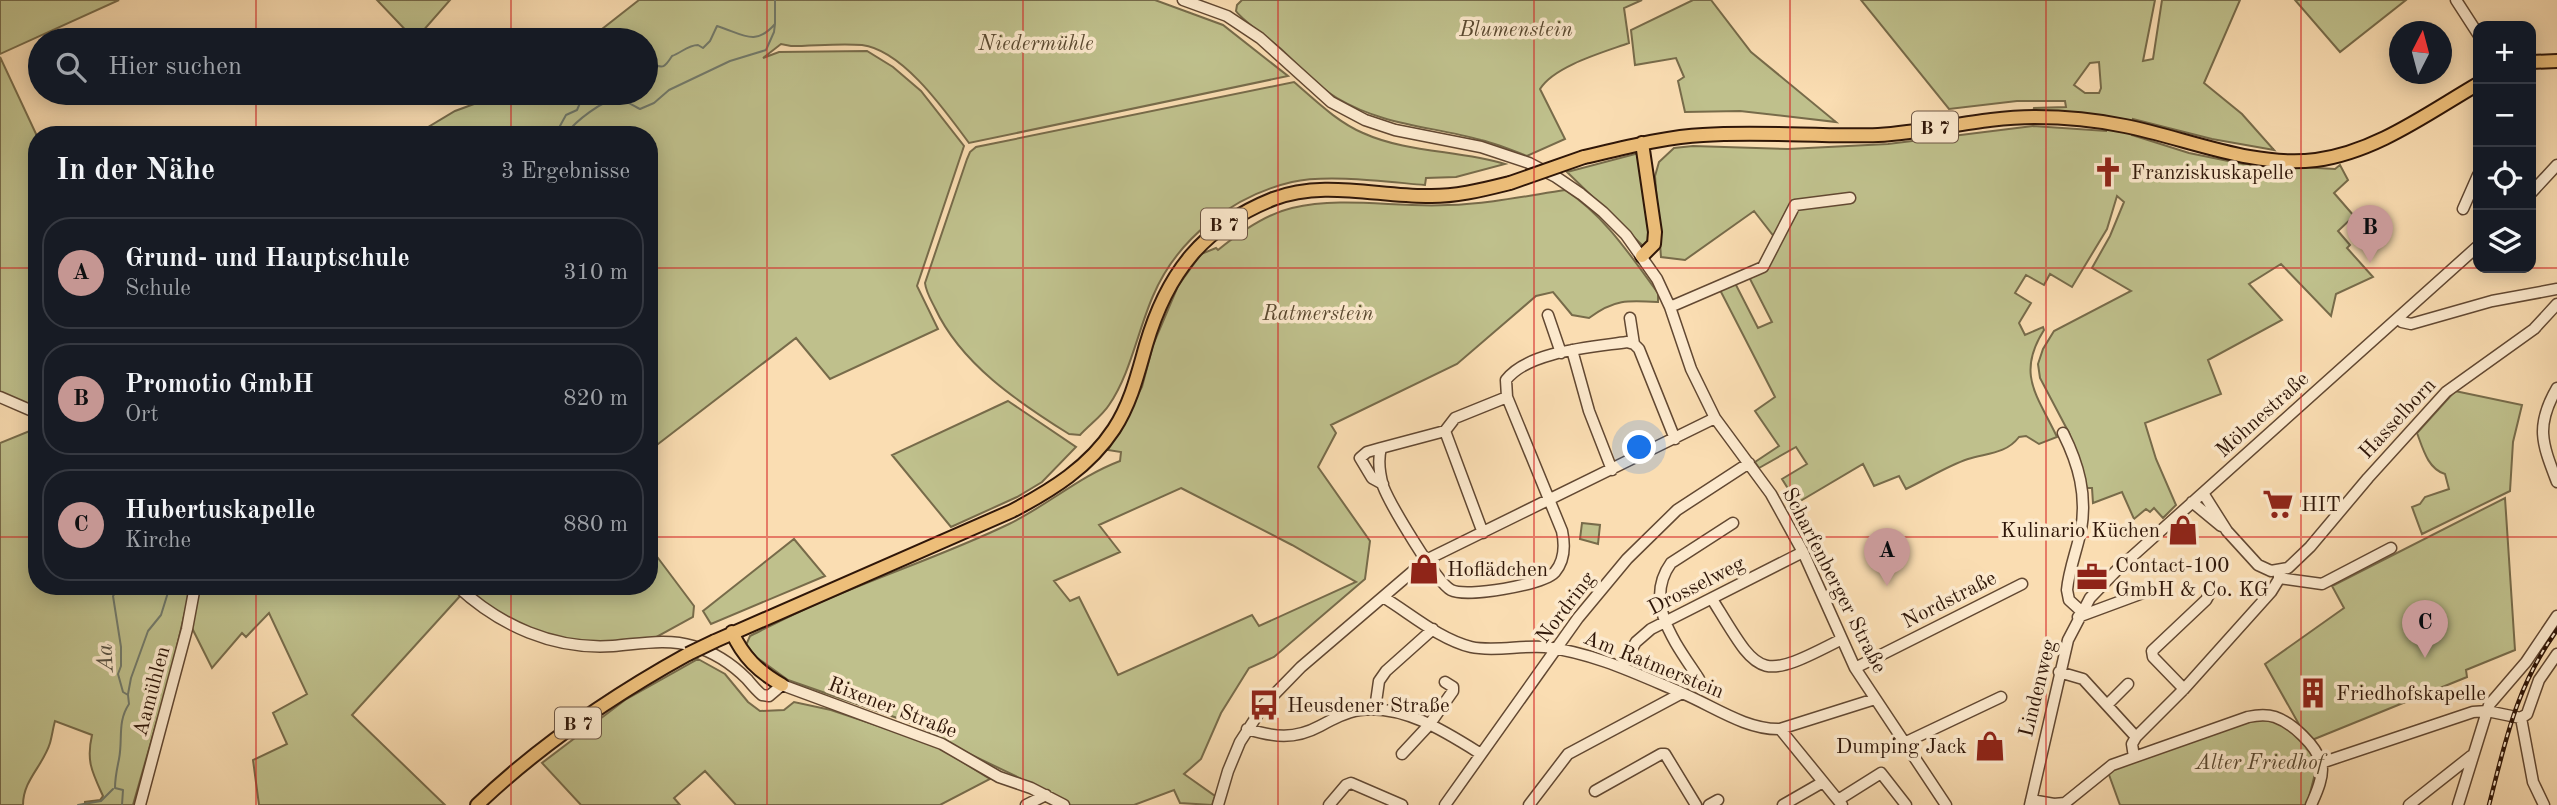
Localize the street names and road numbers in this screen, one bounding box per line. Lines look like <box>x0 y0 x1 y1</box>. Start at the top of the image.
road number: B 7 <box>1912 111 1958 142</box>
road number: B 7 <box>1201 208 1247 240</box>
street label: Möhnestraße <box>2213 368 2313 462</box>
street label: Hasselborn <box>2356 375 2440 463</box>
street label: Scharfenberger Straße <box>1778 485 1890 677</box>
street label: Drosselweg <box>1645 553 1749 620</box>
street label: Nordring <box>1533 568 1600 647</box>
street label: Nordstraße <box>1899 568 2000 633</box>
street label: Am Ratmerstein <box>1580 628 1727 703</box>
street label: Lindenweg <box>2016 637 2061 739</box>
street label: Aamühlen <box>130 644 175 739</box>
street label: Rixener Straße <box>825 674 960 743</box>
road number: B 7 <box>555 708 601 738</box>

